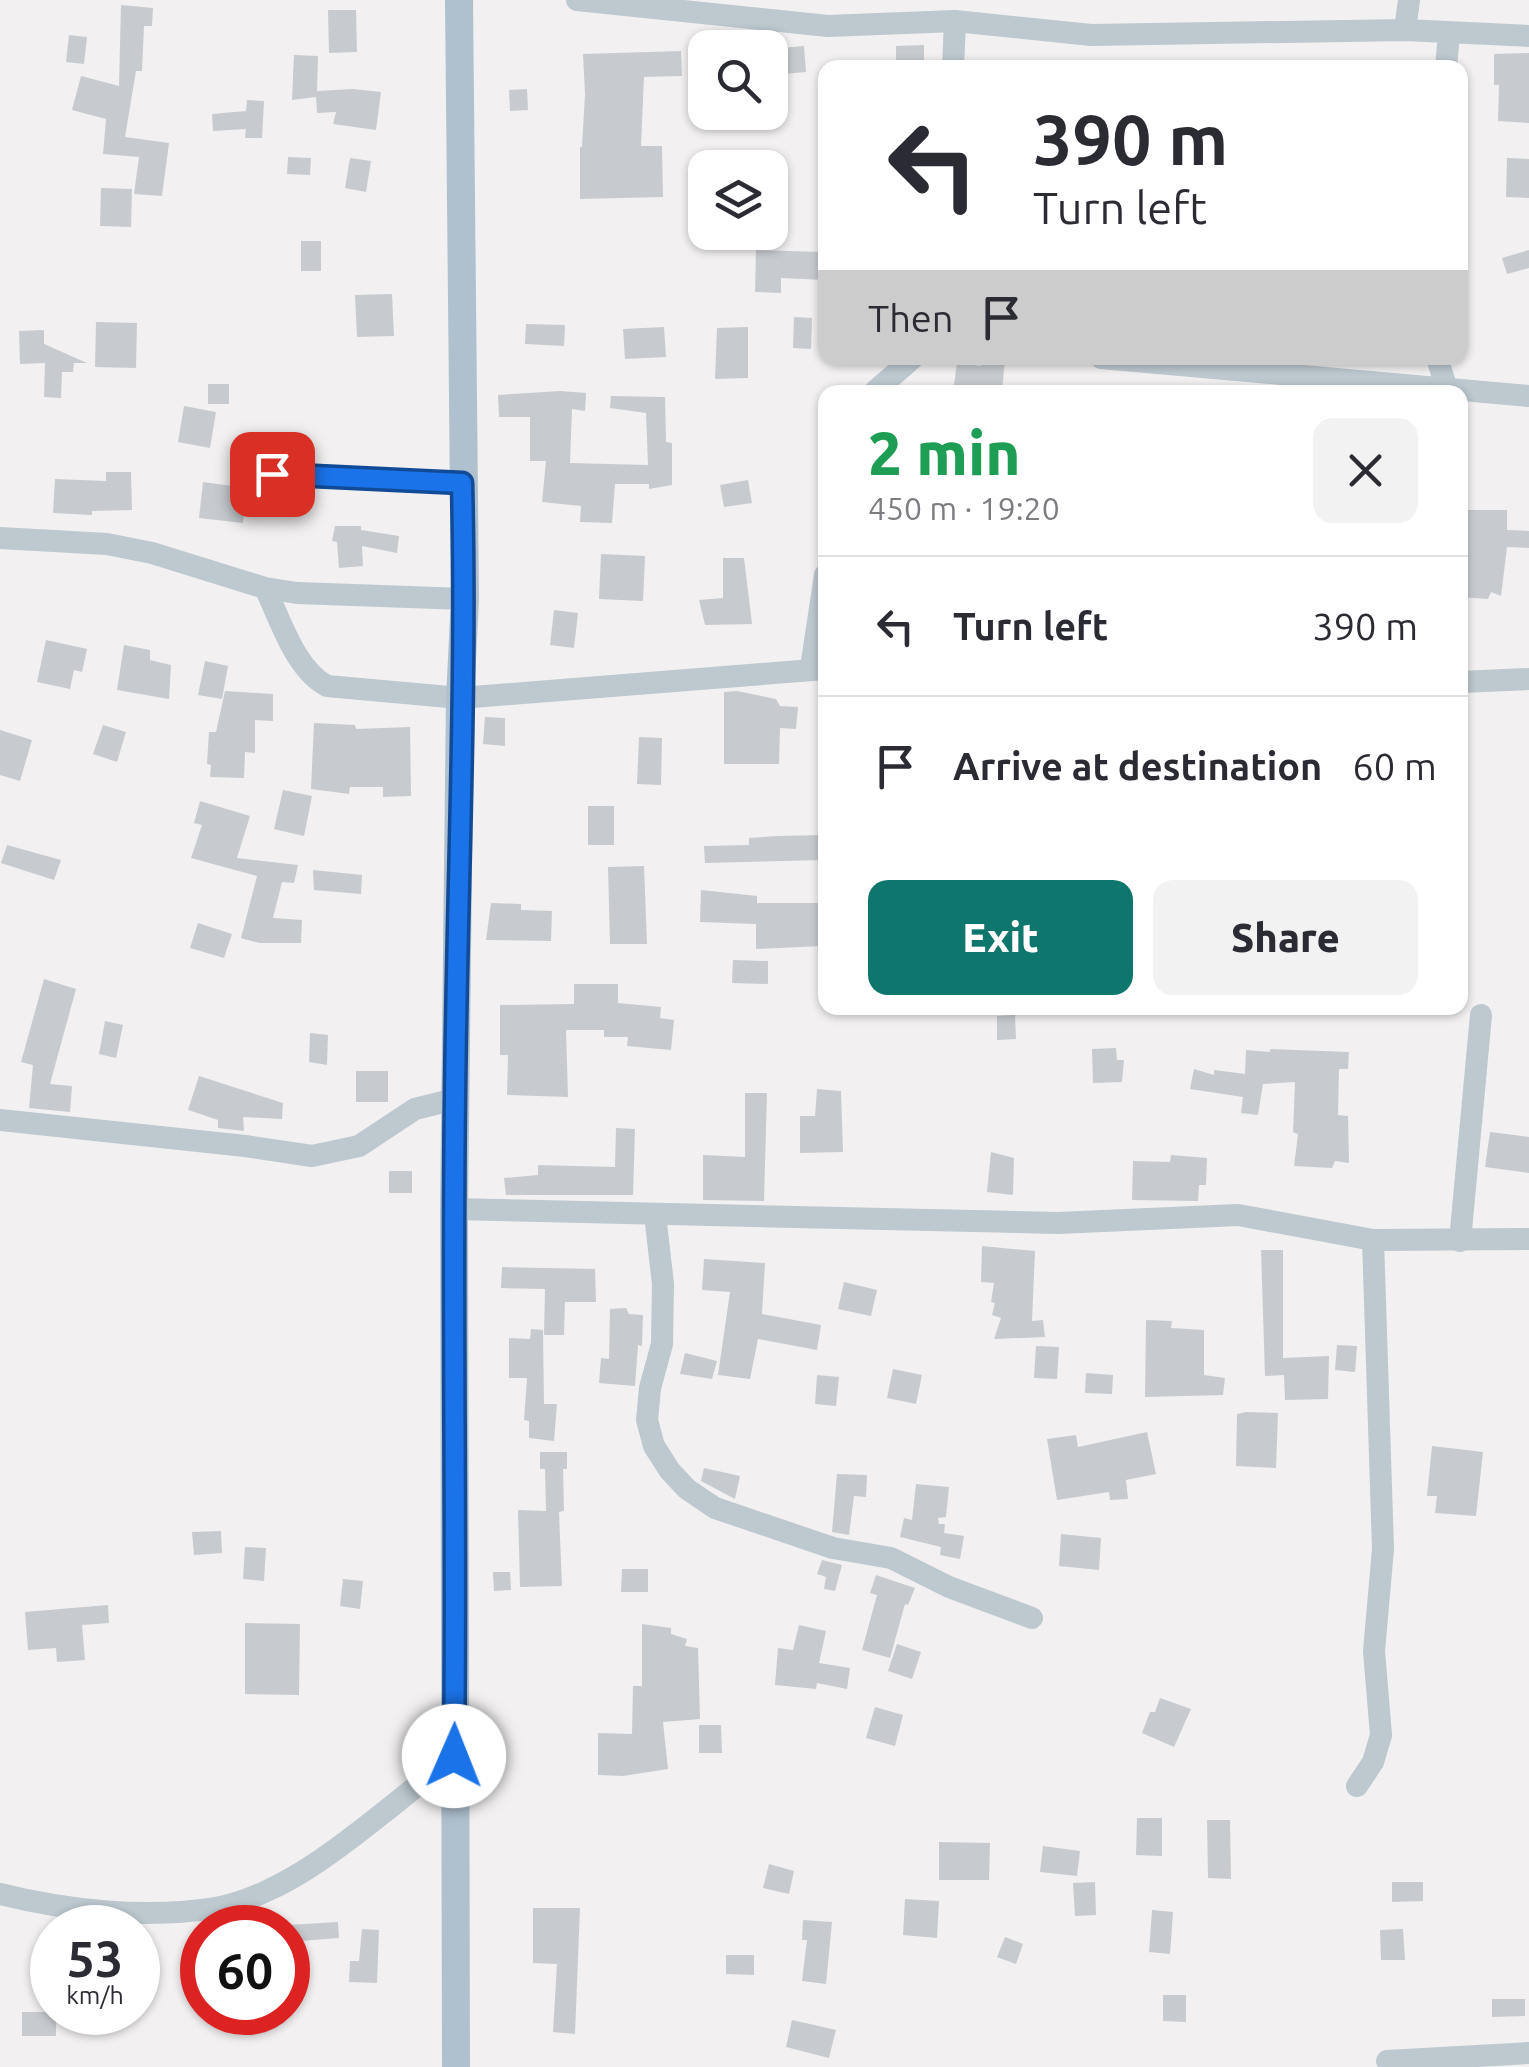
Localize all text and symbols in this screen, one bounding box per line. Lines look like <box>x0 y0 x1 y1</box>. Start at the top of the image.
map controls <box>688 30 788 250</box>
button: search <box>688 30 788 130</box>
icon: left <box>868 100 998 230</box>
text: 390 m <box>1033 100 1228 178</box>
button: layers <box>688 150 788 250</box>
text: Turn left <box>1033 182 1207 233</box>
icon: arrive <box>974 290 1029 345</box>
text: Then <box>868 297 954 339</box>
button: close <box>1313 418 1418 523</box>
text: 2 min <box>868 419 1021 486</box>
pin <box>230 432 315 517</box>
icon: arrive <box>245 447 300 502</box>
text: 450 m · 19:20 <box>868 490 1060 526</box>
icon: left <box>868 599 923 654</box>
text: Turn left <box>953 605 1108 647</box>
text: 390 m <box>1312 605 1418 647</box>
icon: arrive <box>868 739 923 794</box>
text: Arrive at destination <box>953 745 1322 787</box>
text: 60 m <box>1352 745 1437 787</box>
button: Exit <box>868 880 1133 995</box>
button: Share <box>1153 880 1418 995</box>
position arrow <box>402 1704 506 1808</box>
speed limit sign: 60 <box>180 1905 310 2035</box>
text: 53 <box>67 1930 123 1986</box>
text: km/h <box>66 1981 124 2009</box>

